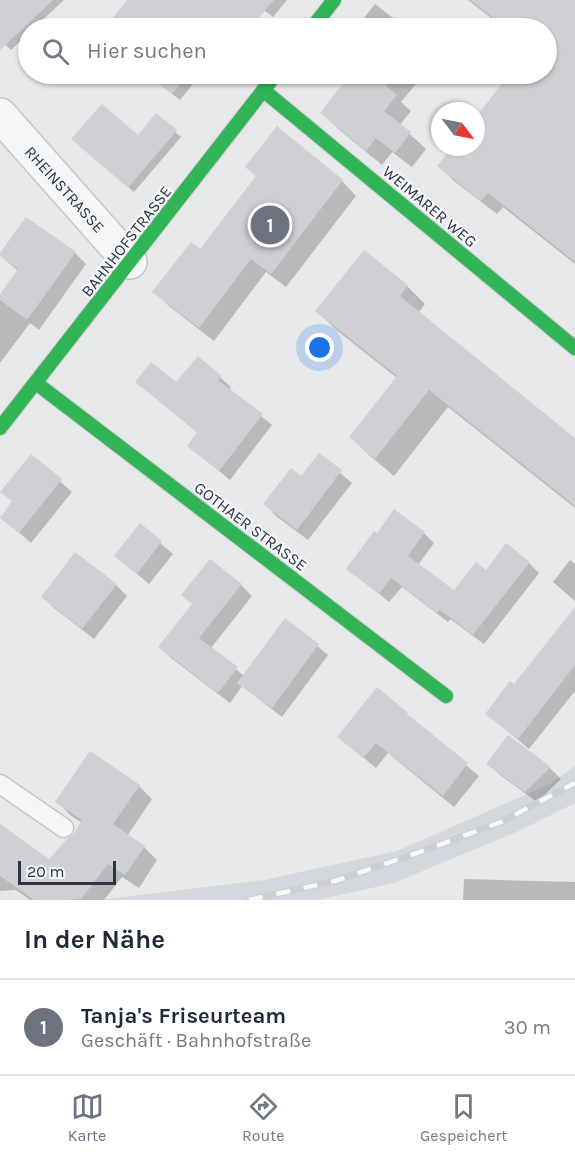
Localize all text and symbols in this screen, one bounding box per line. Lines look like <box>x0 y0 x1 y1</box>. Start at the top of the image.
search box <box>18 18 557 84</box>
icon: search <box>39 35 72 68</box>
text: Hier suchen <box>87 38 207 64</box>
north arrow <box>431 102 485 156</box>
street label: RHEINSTRASSE <box>21 142 108 237</box>
street label: WEIMARER WEG <box>379 162 480 251</box>
street label: BAHNHOFSTRASSE <box>77 182 175 300</box>
pin: 1 <box>250 202 290 248</box>
your location <box>305 333 334 362</box>
street label: GOTHAER STRASSE <box>191 478 311 575</box>
scale bar <box>18 858 116 886</box>
text: 20 m <box>27 862 65 881</box>
text: In der Nähe <box>24 924 165 955</box>
text: Tanja's Friseurteam <box>81 1003 286 1029</box>
text: 1 <box>40 1016 47 1039</box>
text: 30 m <box>504 1016 551 1039</box>
text: Geschäft · Bahnhofstraße <box>81 1029 311 1052</box>
tab: Karte <box>68 1090 106 1145</box>
tab: Route <box>242 1090 284 1145</box>
tab: Gespeichert <box>420 1090 507 1145</box>

